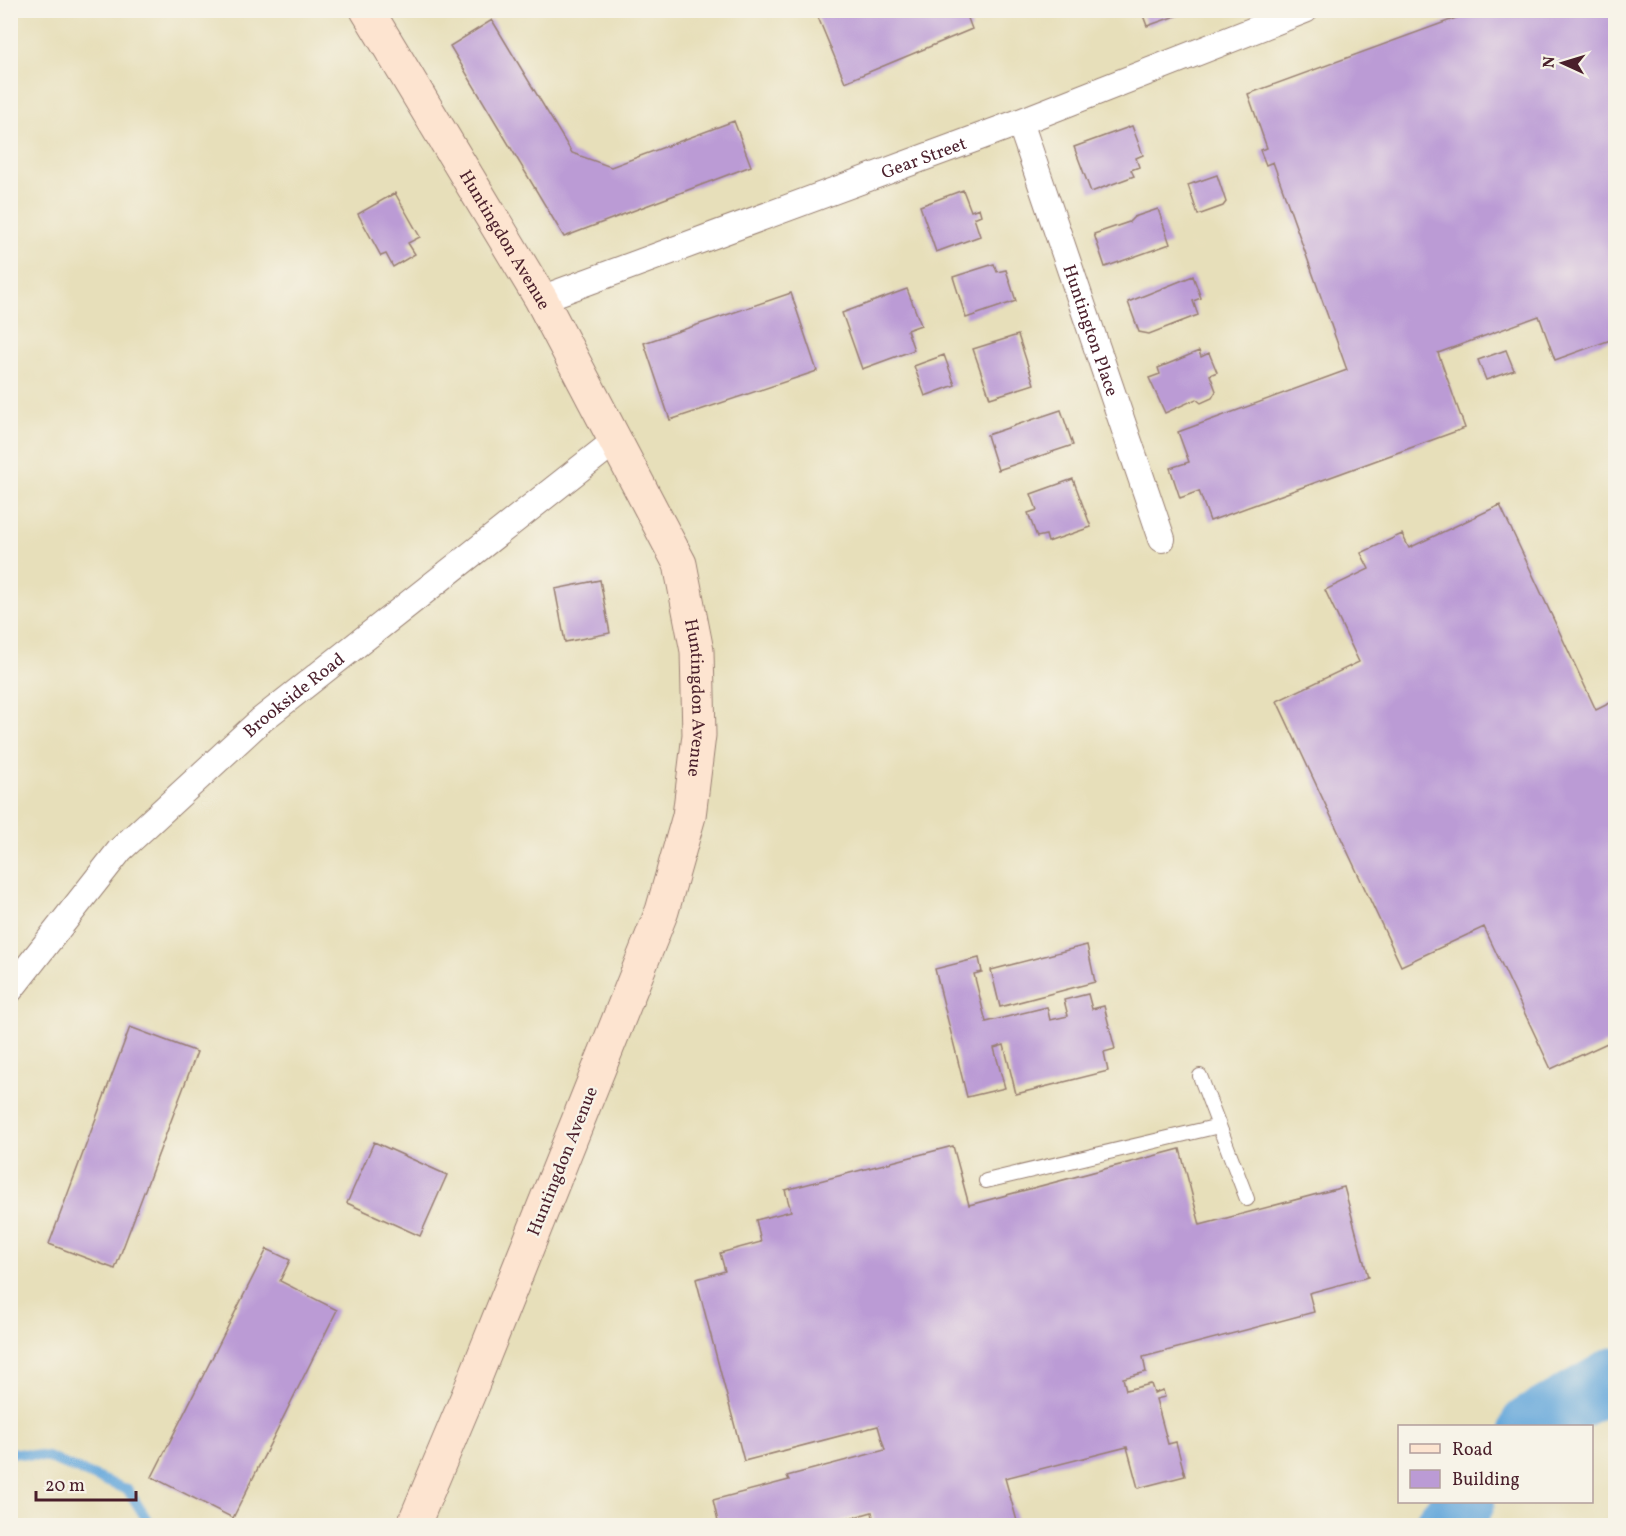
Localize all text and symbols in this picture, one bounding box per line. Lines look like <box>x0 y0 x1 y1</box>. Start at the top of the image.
north arrow <box>1533 33 1593 93</box>
text: N <box>1539 55 1561 69</box>
street label: Gear Street <box>878 132 970 186</box>
street label: Huntingdon Avenue <box>452 166 556 315</box>
street label: Huntington Place <box>1055 262 1124 400</box>
street label: Huntingdon Avenue <box>677 617 710 778</box>
street label: Brookside Road <box>238 648 351 744</box>
street label: Huntingdon Avenue <box>522 1083 605 1240</box>
legend <box>1398 1425 1593 1503</box>
text: Road <box>1452 1438 1493 1463</box>
scale bar <box>36 1464 136 1502</box>
text: Building <box>1452 1468 1520 1493</box>
text: 20 m <box>45 1474 85 1499</box>

